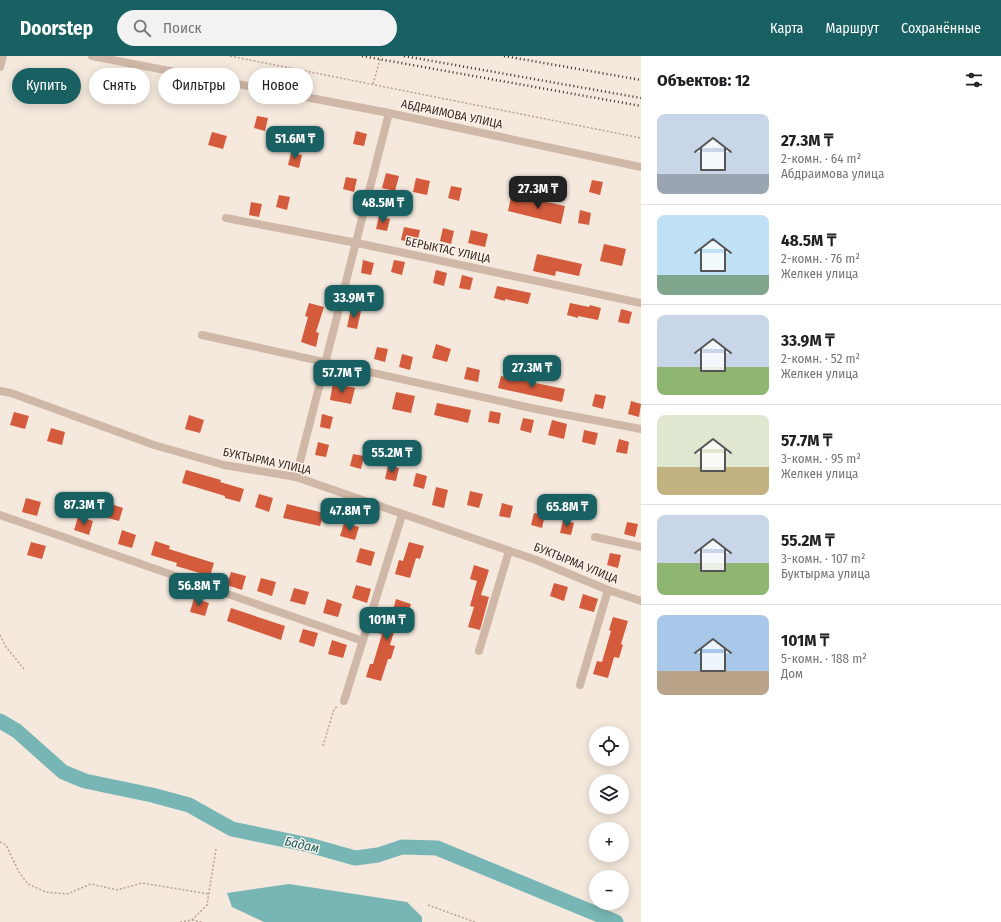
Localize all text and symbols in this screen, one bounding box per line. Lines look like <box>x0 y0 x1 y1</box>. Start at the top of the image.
search box <box>117 10 397 46</box>
text: Doorstep <box>20 17 93 40</box>
icon: search <box>131 17 153 39</box>
text: Поиск <box>163 19 201 37</box>
text: Карта <box>770 20 803 37</box>
text: Маршрут <box>825 20 879 37</box>
text: Сохранённые <box>901 20 981 37</box>
chip: Купить <box>12 68 81 104</box>
chip: Снять <box>89 68 150 104</box>
chip: Фильтры <box>158 68 240 104</box>
chip: Новое <box>248 68 313 104</box>
icon: filters <box>963 69 985 91</box>
text: Объектов: 12 <box>657 70 750 91</box>
street label: АБДРАИМОВА УЛИЦА <box>400 96 505 132</box>
pin: 51.6M ₸ <box>258 126 332 160</box>
icon: home <box>689 130 737 178</box>
text: 27.3M ₸ <box>781 130 833 151</box>
text: 51.6M ₸ <box>275 131 315 146</box>
text: 2-комн. · 64 m² <box>781 151 861 166</box>
text: Абдраимова улица <box>781 166 884 181</box>
pin: 27.3M ₸ <box>501 176 575 210</box>
text: 27.3M ₸ <box>518 181 558 196</box>
pin: 48.5M ₸ <box>346 190 420 224</box>
text: 48.5M ₸ <box>362 195 404 210</box>
text: 48.5M ₸ <box>781 230 836 251</box>
icon: home <box>689 231 737 279</box>
street label: БЕРЫКТАС УЛИЦА <box>404 234 493 266</box>
text: 2-комн. · 76 m² <box>781 251 860 266</box>
text: Желкен улица <box>781 266 858 281</box>
pin: 33.9M ₸ <box>317 285 391 319</box>
text: 33.9M ₸ <box>334 290 374 305</box>
text: 33.9M ₸ <box>781 330 834 351</box>
icon: home <box>689 331 737 379</box>
text: 2-комн. · 52 m² <box>781 351 860 366</box>
pin: 27.3M ₸ <box>495 355 569 389</box>
pin: 57.7M ₸ <box>305 360 379 394</box>
text: 27.3M ₸ <box>512 360 552 375</box>
text: 57.7M ₸ <box>322 365 362 380</box>
text: Желкен улица <box>781 366 858 381</box>
text: 57.7M ₸ <box>781 430 832 451</box>
icon: home <box>689 431 737 479</box>
pin: 55.2M ₸ <box>355 440 429 474</box>
street label: БУКТЫРМА УЛИЦА <box>222 445 313 477</box>
text: 55.2M ₸ <box>372 445 412 460</box>
text: 3-комн. · 95 m² <box>781 451 861 466</box>
text: Желкен улица <box>781 466 858 481</box>
pin: 87.3M ₸ <box>47 492 121 526</box>
pin: 65.8M ₸ <box>530 494 604 528</box>
text: 87.3M ₸ <box>64 497 104 512</box>
pin: 47.8M ₸ <box>313 498 387 532</box>
text: 65.8M ₸ <box>546 499 588 514</box>
text: 47.8M ₸ <box>330 503 370 518</box>
text: 55.2M ₸ <box>781 530 834 551</box>
icon: home <box>689 531 737 579</box>
street label: БУКТЫРМА УЛИЦА <box>532 540 621 587</box>
text: 3-комн. · 107 m² <box>781 551 866 566</box>
text: Буктырма улица <box>781 566 870 581</box>
pin: 56.8M ₸ <box>162 573 236 607</box>
text: 56.8M ₸ <box>178 578 220 593</box>
pin: 101M ₸ <box>354 607 420 641</box>
text: 101M ₸ <box>369 612 405 627</box>
text: 101M ₸ <box>781 630 829 651</box>
icon: home <box>689 631 737 679</box>
text: 5-комн. · 188 m² <box>781 651 867 666</box>
text: Дом <box>781 666 803 681</box>
map controls <box>589 726 629 910</box>
button: locate <box>589 726 629 766</box>
button: layers <box>589 774 629 814</box>
button: + <box>589 822 629 862</box>
water label: Бадам <box>283 833 321 856</box>
button: − <box>589 870 629 910</box>

